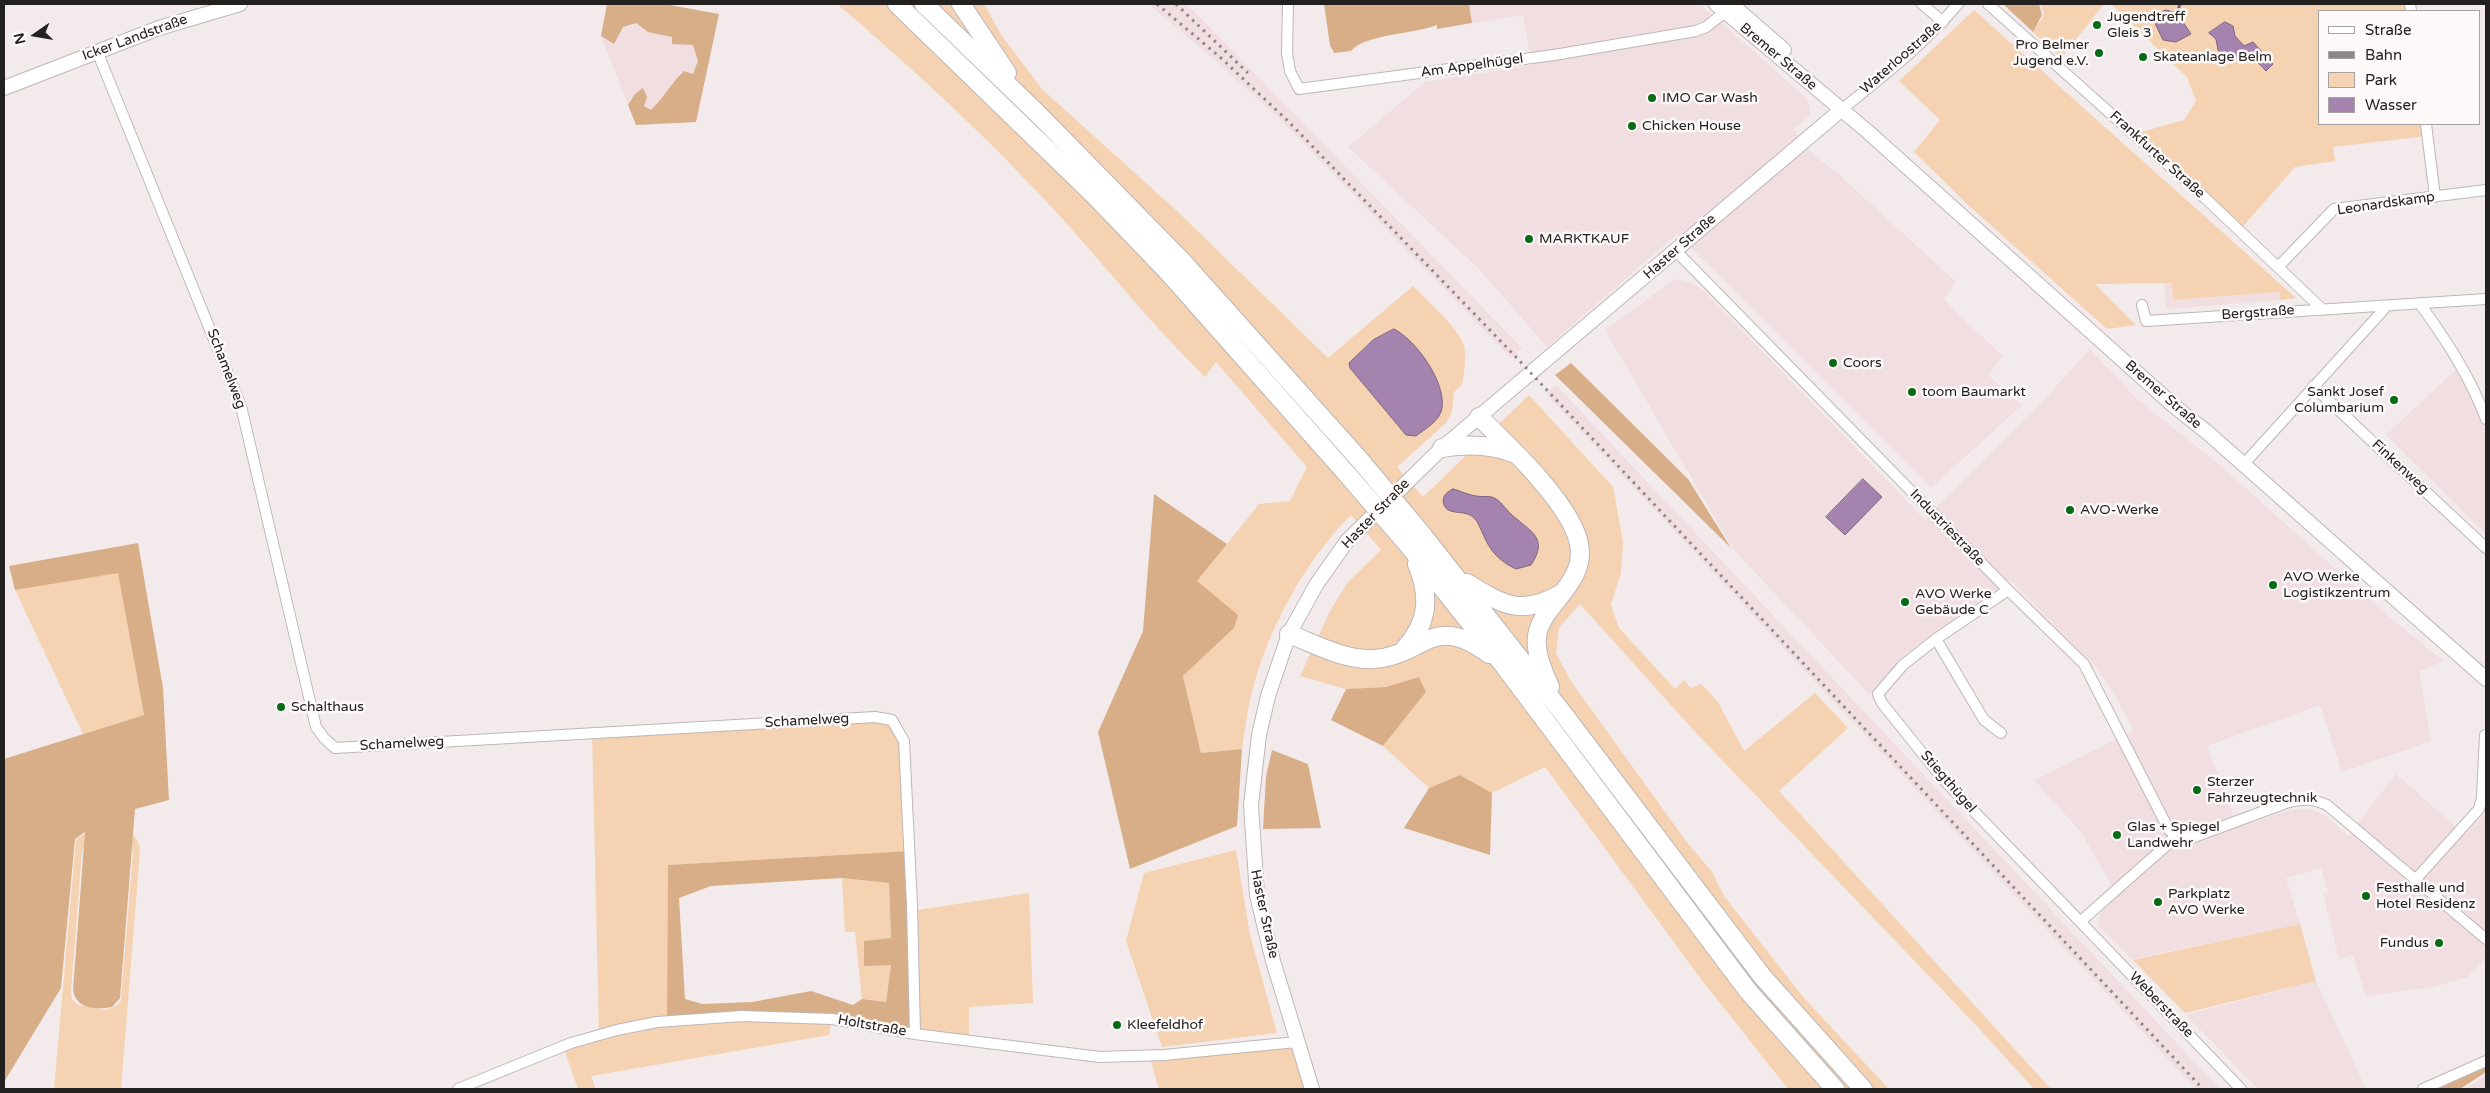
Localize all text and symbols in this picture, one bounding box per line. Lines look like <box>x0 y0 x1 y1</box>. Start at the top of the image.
place label: Jugendtreff Gleis 3 <box>2107 9 2185 41</box>
north arrow <box>10 10 60 60</box>
legend <box>2318 10 2480 125</box>
street label: Icker Landstraße <box>80 11 190 65</box>
street label: Waterloostraße <box>1857 18 1945 98</box>
marker: Jugendtreff Gleis 3 <box>2091 19 2103 31</box>
street label: Bremer Straße <box>1736 20 1820 94</box>
text: Straße <box>2365 21 2411 39</box>
text: N <box>10 31 29 46</box>
place label: Pro Belmer Jugend e.V. <box>2013 37 2089 70</box>
text: Bahn <box>2365 46 2402 64</box>
marker: Pro Belmer Jugend e.V. <box>2093 47 2105 59</box>
place label: Skateanlage Belm <box>2153 49 2272 65</box>
street label: Am Appelhügel <box>1420 50 1524 82</box>
marker: Skateanlage Belm <box>2137 51 2149 63</box>
text: Park <box>2365 71 2397 89</box>
place label: IMO Car Wash <box>1662 90 1758 106</box>
marker: IMO Car Wash <box>1646 92 1658 104</box>
text: Wasser <box>2365 96 2417 114</box>
street label: Frankfurter Straße <box>2106 108 2208 202</box>
place label: Chicken House <box>1642 118 1741 134</box>
marker: Chicken House <box>1626 120 1638 132</box>
street label: Leonardskamp <box>2336 189 2436 219</box>
street label: Haster Straße <box>1640 211 1720 283</box>
place label: MARKTKAUF <box>1539 231 1629 247</box>
marker: MARKTKAUF <box>1523 233 1535 245</box>
street label: Bergstraße <box>2221 302 2295 324</box>
street label: Schamelweg <box>203 327 249 411</box>
place label: Coors <box>1843 355 1882 371</box>
marker: Coors <box>1827 357 1839 369</box>
street label: Bremer Straße <box>2121 357 2205 433</box>
place label: toom Baumarkt <box>1922 384 2026 400</box>
place label: Sankt Josef Columbarium <box>2294 384 2384 417</box>
marker: toom Baumarkt <box>1906 386 1918 398</box>
marker: Sankt Josef Columbarium <box>2388 394 2400 406</box>
street label: Finkenweg <box>2368 436 2432 498</box>
street label: Haster Straße <box>1338 476 1414 552</box>
street label: Industriestraße <box>1906 486 1988 570</box>
place label: AVO-Werke <box>2080 502 2159 518</box>
marker: AVO-Werke <box>2064 504 2076 516</box>
place label: AVO Werke Logistikzentrum <box>2283 569 2390 602</box>
marker: AVO Werke Logistikzentrum <box>2267 579 2279 591</box>
place label: AVO Werke Gebäude C <box>1915 586 1992 618</box>
marker: AVO Werke Gebäude C <box>1899 596 1911 608</box>
place label: Schalthaus <box>291 699 364 715</box>
marker: Schalthaus <box>275 701 287 713</box>
street label: Schamelweg <box>764 710 850 732</box>
street label: Schamelweg <box>359 733 445 755</box>
street label: Stiegthügel <box>1917 748 1979 816</box>
place label: Sterzer Fahrzeugtechnik <box>2207 774 2317 806</box>
marker: Sterzer Fahrzeugtechnik <box>2191 784 2203 796</box>
place label: Glas + Spiegel Landwehr <box>2127 819 2220 852</box>
marker: Glas + Spiegel Landwehr <box>2111 829 2123 841</box>
street label: Haster Straße <box>1246 868 1282 960</box>
place label: Festhalle und Hotel Residenz <box>2376 880 2475 912</box>
place label: Parkplatz AVO Werke <box>2168 886 2245 919</box>
marker: Festhalle und Hotel Residenz <box>2360 890 2372 902</box>
marker: Parkplatz AVO Werke <box>2152 896 2164 908</box>
place label: Fundus <box>2380 935 2429 951</box>
marker: Fundus <box>2433 937 2445 949</box>
street label: Weberstraße <box>2125 969 2197 1041</box>
street label: Holtstraße <box>836 1012 908 1040</box>
place label: Kleefeldhof <box>1127 1017 1203 1033</box>
marker: Kleefeldhof <box>1111 1019 1123 1031</box>

